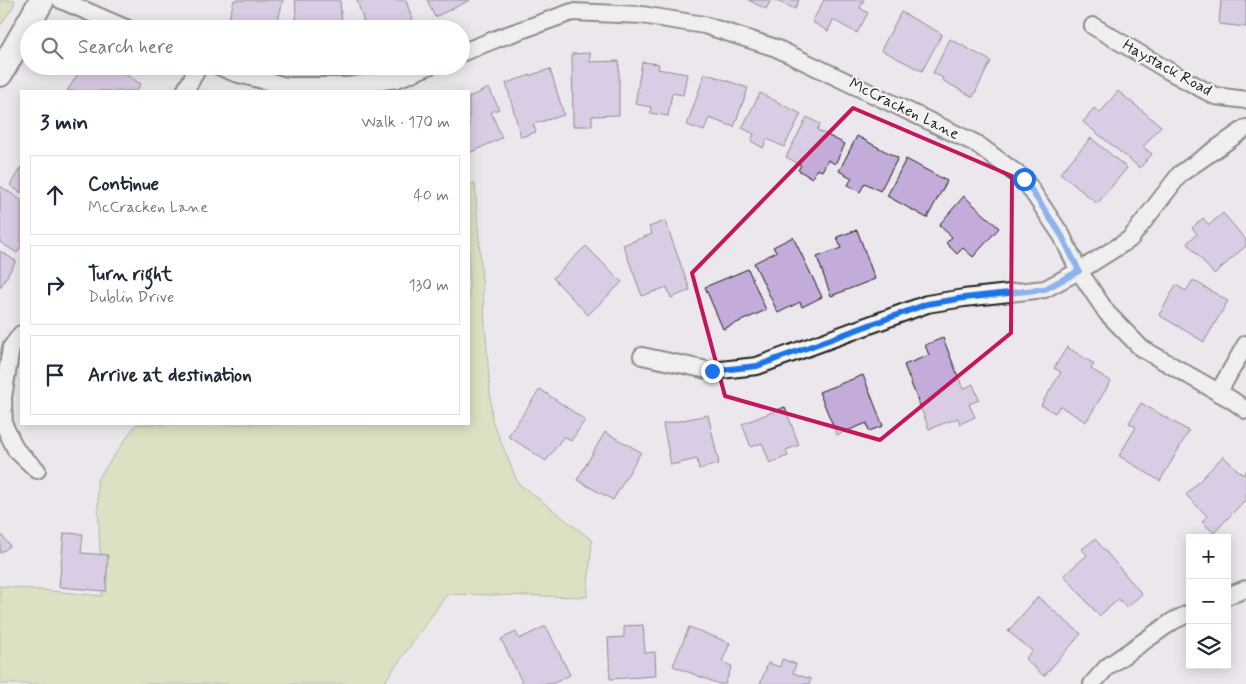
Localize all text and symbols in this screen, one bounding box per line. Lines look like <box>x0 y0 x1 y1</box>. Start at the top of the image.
search box <box>20 20 470 75</box>
icon: search <box>38 34 66 62</box>
text: Search here <box>78 35 174 60</box>
street label: Haystack Road <box>1119 35 1215 101</box>
street label: McCracken Lane <box>845 73 963 145</box>
text: 3 min <box>40 109 88 137</box>
text: Walk · 170 m <box>361 112 450 133</box>
route start <box>1013 168 1036 191</box>
text: Continue <box>88 172 159 197</box>
icon: ahead <box>41 181 69 209</box>
text: 40 m <box>413 185 449 206</box>
text: McCracken Lane <box>88 197 208 218</box>
text: Turn right <box>88 262 172 287</box>
icon: right <box>41 271 69 299</box>
text: 130 m <box>408 275 449 296</box>
text: Dublin Drive <box>88 287 174 308</box>
route end <box>701 360 724 383</box>
icon: arrive <box>41 361 69 389</box>
text: Arrive at destination <box>88 363 252 388</box>
map controls <box>1186 534 1231 669</box>
button: + <box>1186 534 1231 579</box>
button: − <box>1186 579 1231 624</box>
button: layers <box>1186 624 1231 669</box>

